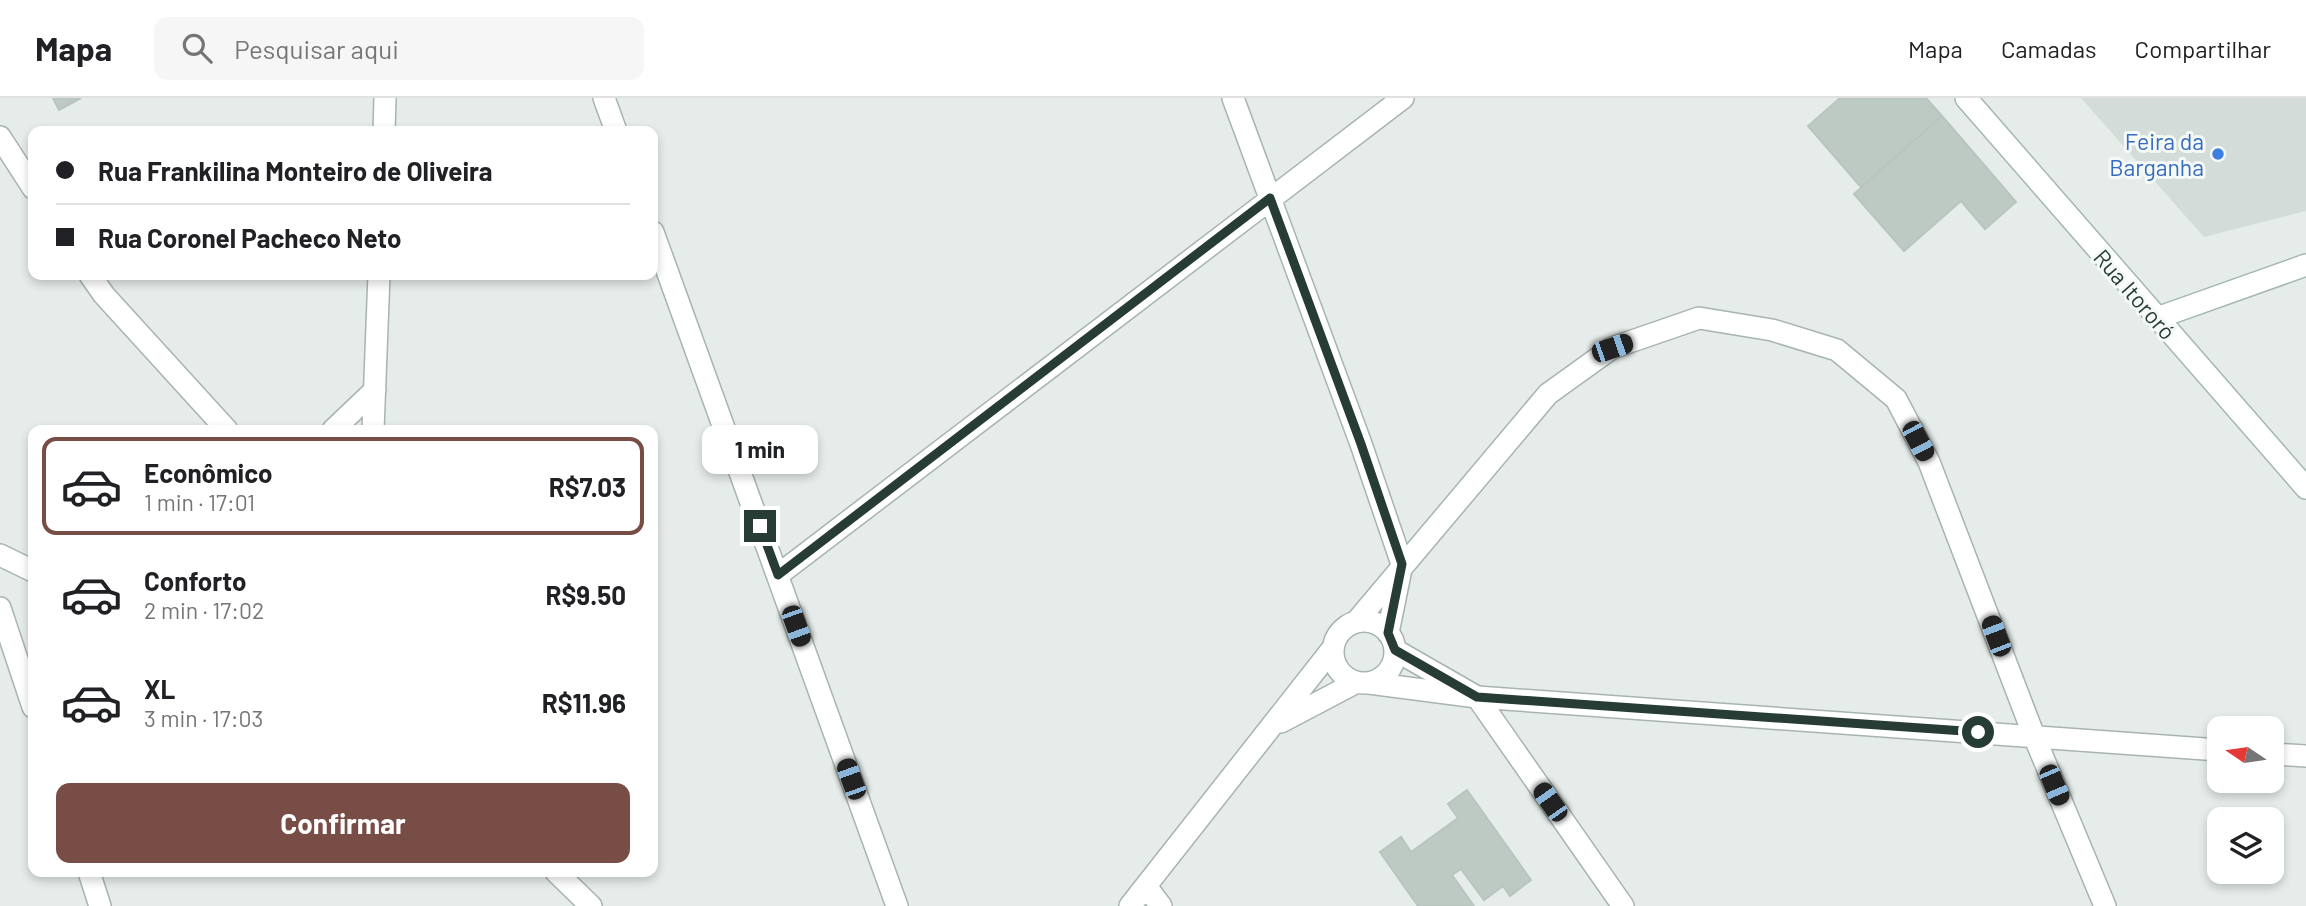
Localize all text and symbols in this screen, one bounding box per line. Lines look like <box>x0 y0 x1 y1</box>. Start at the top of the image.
search box <box>154 17 644 80</box>
text: Mapa <box>35 28 112 68</box>
icon: search <box>178 29 216 67</box>
text: Pesquisar aqui <box>234 33 399 64</box>
text: Mapa <box>1908 34 1963 63</box>
text: Camadas <box>2001 34 2097 63</box>
text: Compartilhar <box>2135 34 2271 63</box>
place label: Feira da Barganha <box>2109 127 2204 181</box>
marker: Feira da Barganha <box>2210 146 2226 162</box>
text: Rua Frankilina Monteiro de Oliveira <box>98 155 493 186</box>
text: Rua Coronel Pacheco Neto <box>98 222 402 253</box>
street label: Rua Itororó <box>2088 243 2182 345</box>
car <box>1589 331 1636 365</box>
car <box>1899 418 1938 464</box>
callout: 1 min <box>702 424 818 474</box>
text: 1 min <box>735 435 785 463</box>
icon: car <box>60 455 123 518</box>
text: Econômico <box>144 457 273 488</box>
text: R$7.03 <box>549 471 626 502</box>
text: 1 min · 17:01 <box>144 488 255 516</box>
route end <box>744 510 776 542</box>
icon: car <box>60 563 123 626</box>
text: Conforto <box>144 565 247 596</box>
text: R$9.50 <box>546 579 626 610</box>
text: 2 min · 17:02 <box>144 596 264 624</box>
car <box>779 603 814 649</box>
car <box>1979 613 2014 659</box>
icon: car <box>60 671 123 734</box>
text: XL <box>144 673 175 704</box>
text: R$11.96 <box>542 687 626 718</box>
text: 3 min · 17:03 <box>144 704 263 732</box>
route start <box>1962 716 1994 748</box>
north arrow <box>2207 716 2284 793</box>
map controls <box>2207 716 2284 884</box>
car <box>834 756 869 802</box>
car <box>2037 762 2072 808</box>
car <box>1530 779 1571 825</box>
button: Confirmar <box>56 783 630 863</box>
button: layers <box>2207 807 2284 884</box>

